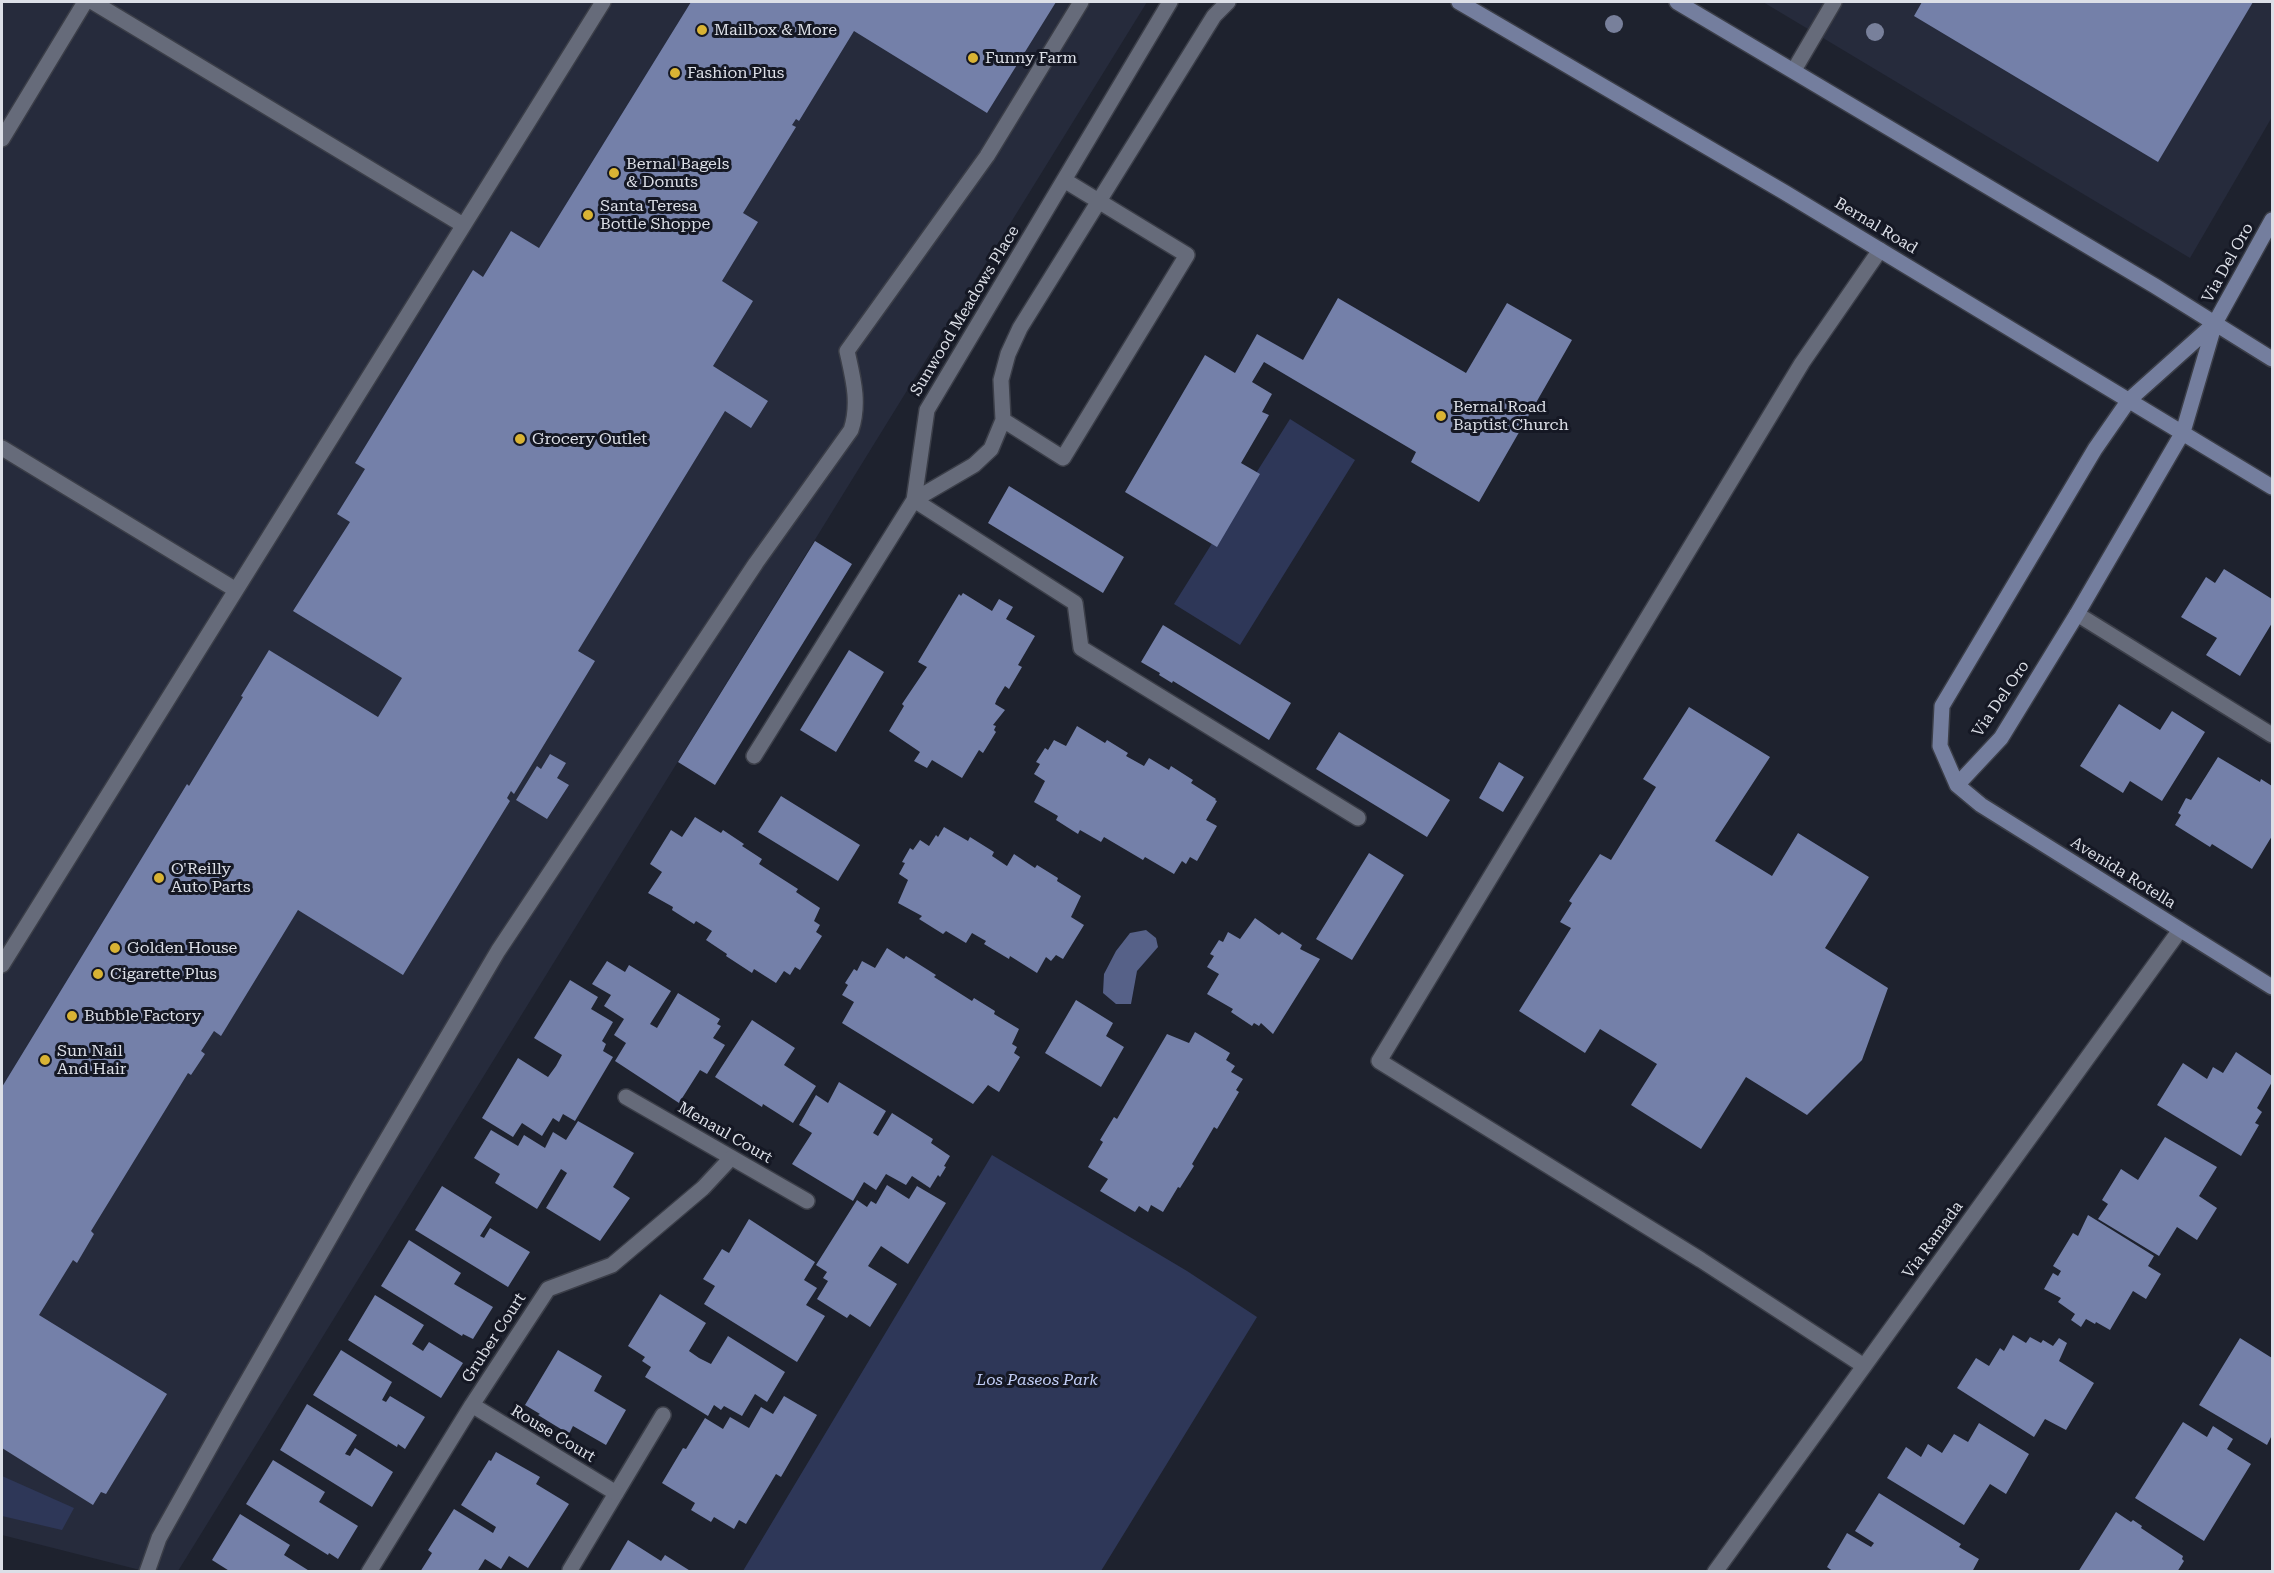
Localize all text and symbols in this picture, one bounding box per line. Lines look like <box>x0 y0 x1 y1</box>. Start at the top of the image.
place label: Mailbox & More <box>714 20 837 40</box>
marker: Mailbox & More <box>695 23 709 37</box>
place label: Funny Farm <box>985 48 1077 68</box>
marker: Funny Farm <box>966 51 980 65</box>
place label: Fashion Plus <box>687 63 784 83</box>
marker: Fashion Plus <box>668 66 682 80</box>
place label: Bernal Bagels & Donuts <box>626 154 729 192</box>
marker: Bernal Bagels & Donuts <box>607 166 621 180</box>
street label: Bernal Road <box>1831 194 1921 258</box>
place label: Santa Teresa Bottle Shoppe <box>600 196 710 234</box>
marker: Santa Teresa Bottle Shoppe <box>581 208 595 222</box>
street label: Via Del Oro <box>2198 220 2258 306</box>
street label: Sunwood Meadows Place <box>907 222 1023 400</box>
place label: Bernal Road Baptist Church <box>1453 397 1569 435</box>
marker: Bernal Road Baptist Church <box>1434 409 1448 423</box>
place label: Grocery Outlet <box>532 429 647 449</box>
marker: Grocery Outlet <box>513 432 527 446</box>
street label: Via Del Oro <box>1968 657 2034 741</box>
street label: Avenida Rotella <box>2067 833 2179 913</box>
place label: O'Reilly Auto Parts <box>171 859 251 897</box>
marker: O'Reilly Auto Parts <box>152 871 166 885</box>
place label: Golden House <box>127 938 237 958</box>
marker: Golden House <box>108 941 122 955</box>
place label: Cigarette Plus <box>110 964 217 984</box>
marker: Cigarette Plus <box>91 967 105 981</box>
place label: Bubble Factory <box>84 1006 201 1026</box>
marker: Bubble Factory <box>65 1009 79 1023</box>
place label: Sun Nail And Hair <box>57 1041 126 1079</box>
marker: Sun Nail And Hair <box>38 1053 52 1067</box>
street label: Menaul Court <box>674 1098 776 1168</box>
street label: Via Ramada <box>1899 1198 1967 1282</box>
street label: Gruber Court <box>458 1290 530 1386</box>
park label: Los Paseos Park <box>976 1370 1098 1390</box>
street label: Rouse Court <box>507 1401 599 1467</box>

